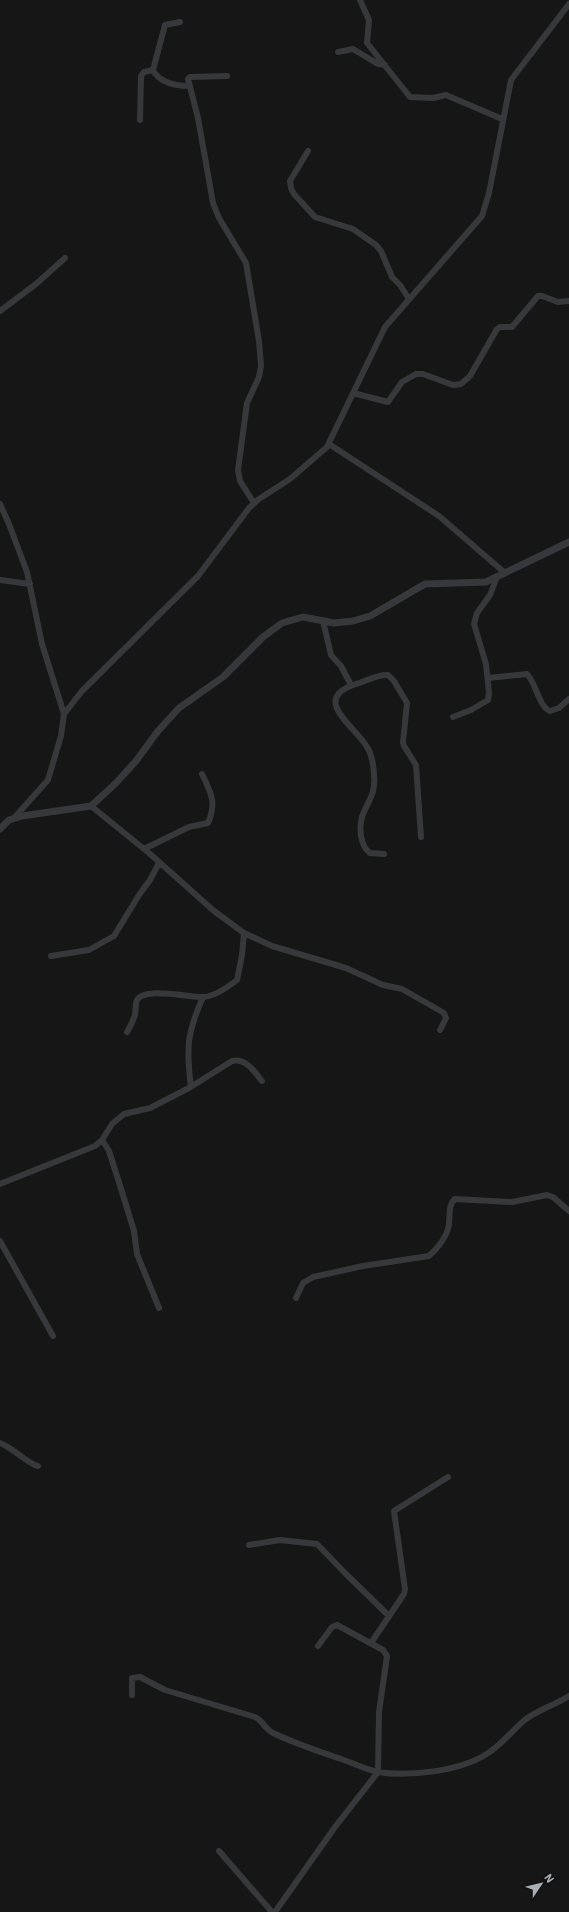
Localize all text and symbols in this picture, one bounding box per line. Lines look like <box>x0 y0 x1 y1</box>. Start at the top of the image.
north arrow <box>521 1864 561 1904</box>
text: N <box>541 1871 557 1886</box>

